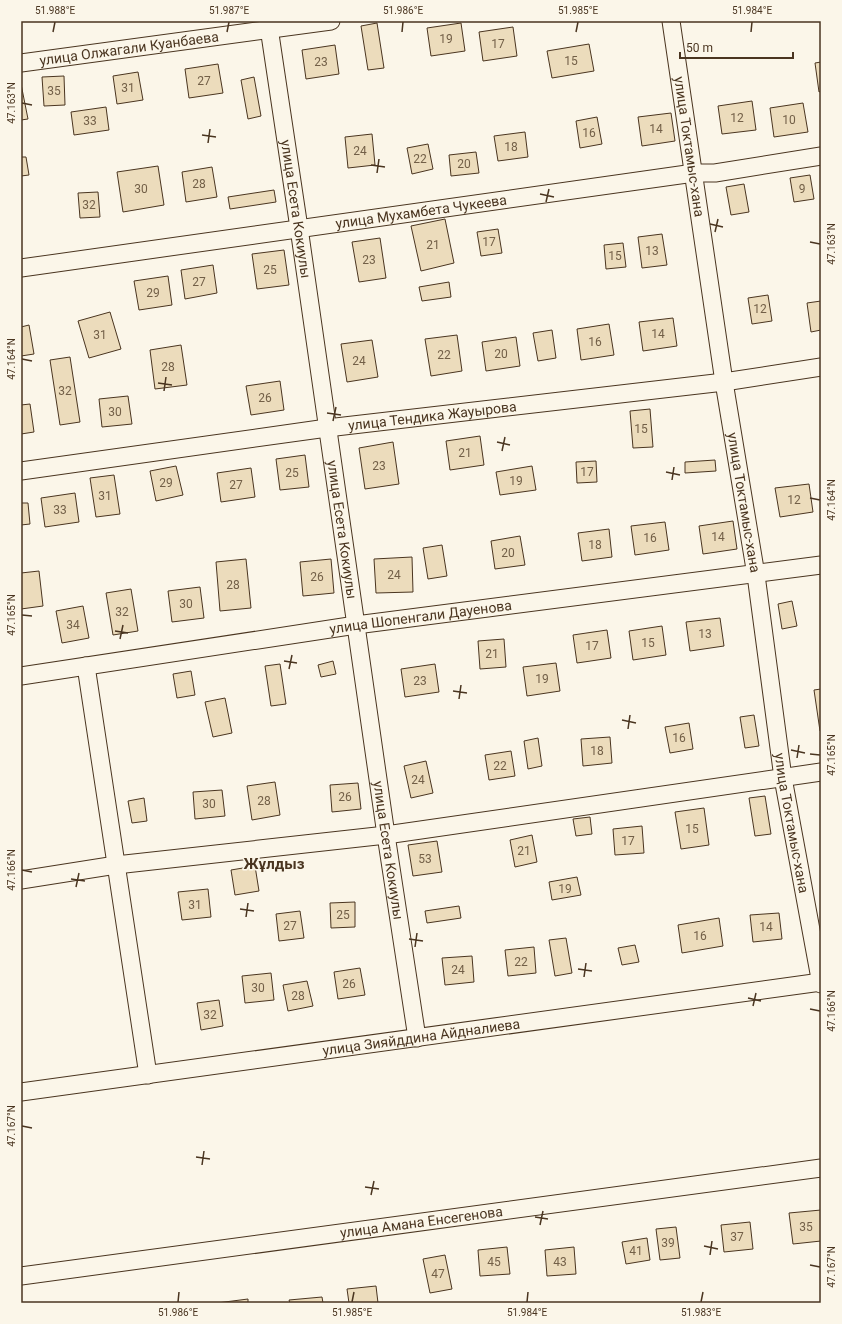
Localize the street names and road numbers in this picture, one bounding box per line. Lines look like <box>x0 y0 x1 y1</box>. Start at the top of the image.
street label: улица Олжагали Куанбаева <box>38 28 220 68</box>
street label: улица Токтамыс-хана <box>671 75 708 218</box>
street label: улица Есета Кокиулы <box>278 138 314 279</box>
street label: улица Мухамбета Чукеева <box>334 192 508 232</box>
street label: улица Тендика Жауырова <box>347 398 517 433</box>
street label: улица Токтамыс-хана <box>724 431 763 574</box>
street label: улица Есета Кокиулы <box>324 459 360 600</box>
street label: улица Шопенгали Дауенова <box>328 597 513 637</box>
street label: улица Токтамыс-хана <box>772 752 812 894</box>
street label: улица Есета Кокиулы <box>370 780 407 921</box>
street label: улица Зияйддина Айдналиева <box>322 1015 521 1058</box>
street label: улица Амана Енсегенова <box>339 1203 504 1241</box>

